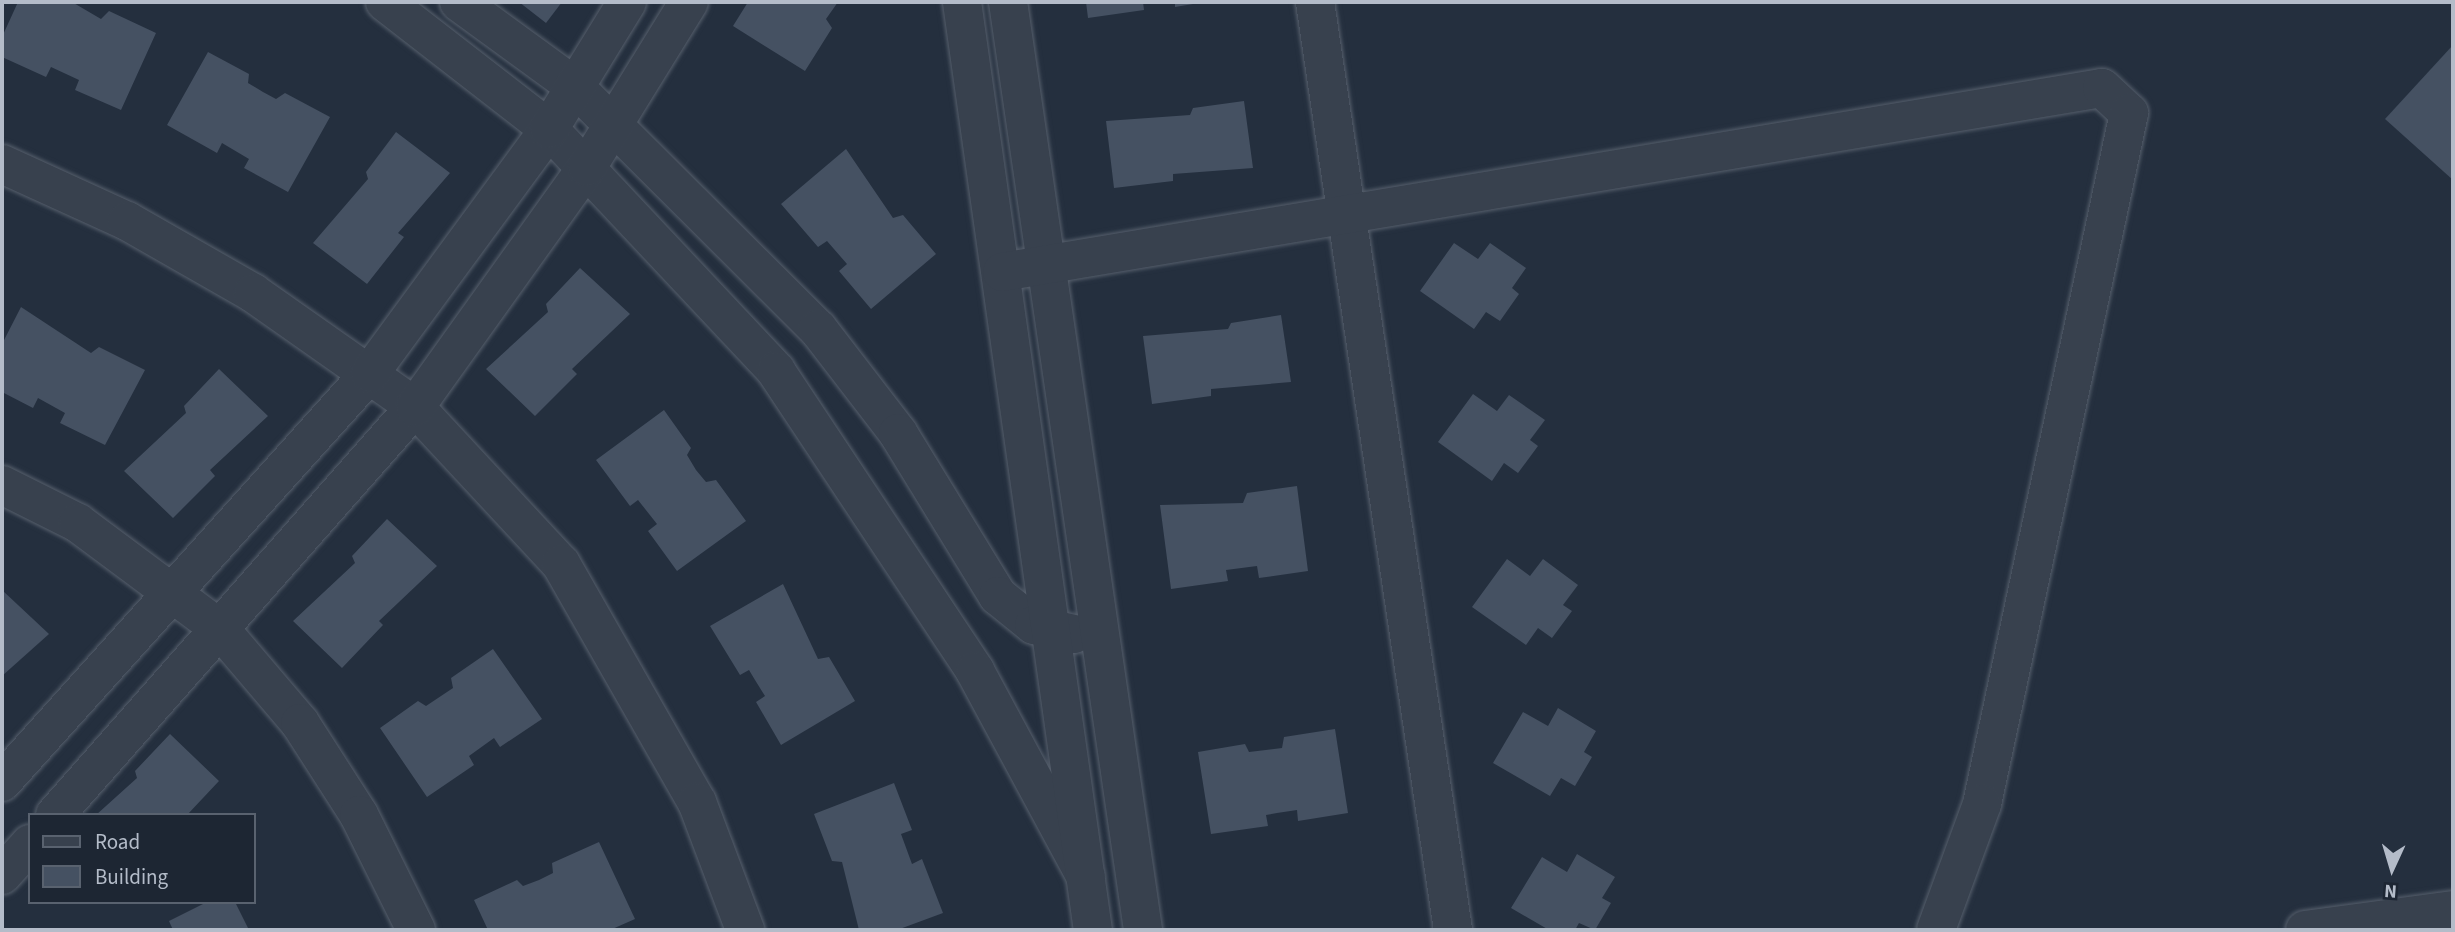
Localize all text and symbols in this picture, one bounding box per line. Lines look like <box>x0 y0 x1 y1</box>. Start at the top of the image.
legend <box>28 813 256 904</box>
text: Road <box>95 827 140 857</box>
north arrow <box>2357 834 2427 904</box>
text: Building <box>95 862 168 892</box>
text: N <box>2383 877 2398 904</box>

